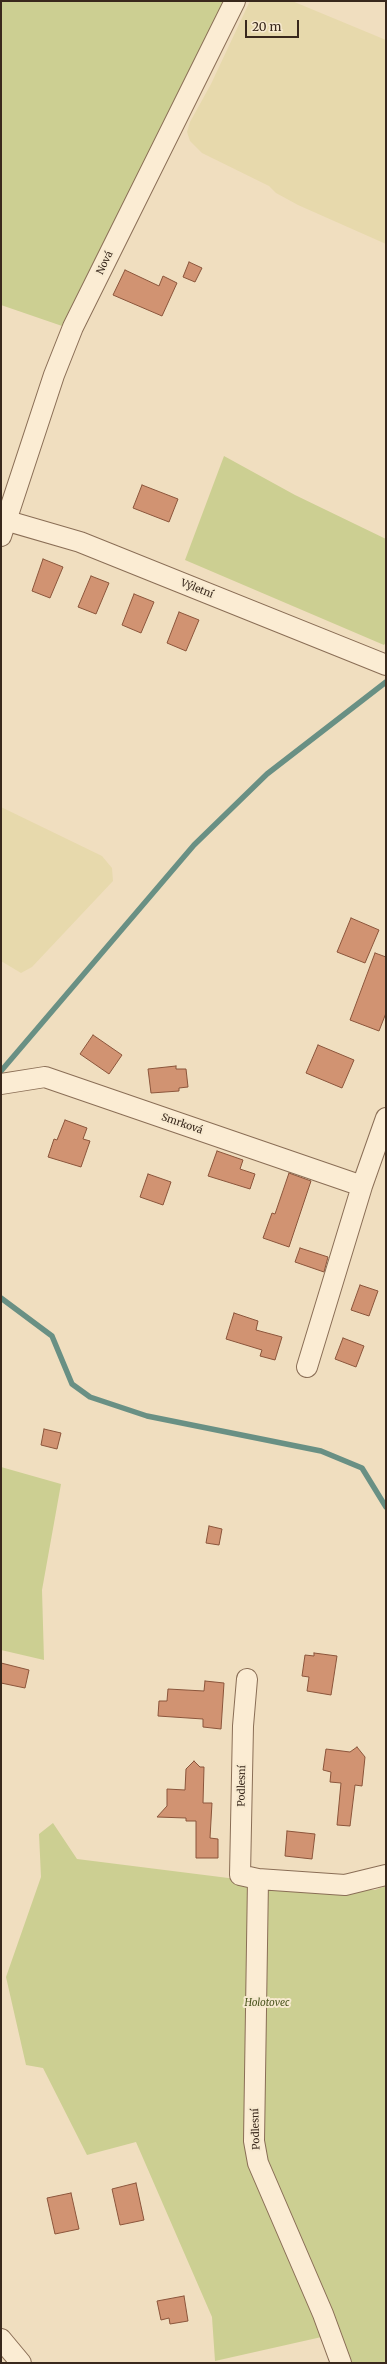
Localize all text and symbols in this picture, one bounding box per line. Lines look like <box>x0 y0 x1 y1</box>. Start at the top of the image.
scale bar <box>247 12 301 38</box>
text: 20 m <box>252 19 281 34</box>
street label: Nová <box>94 249 116 277</box>
street label: Výletní <box>179 577 215 601</box>
street label: Smrková <box>160 1111 204 1137</box>
street label: Podlesní <box>236 1765 248 1807</box>
park label: Holotovec <box>245 1997 289 2009</box>
street label: Podlesní <box>249 2108 263 2150</box>

